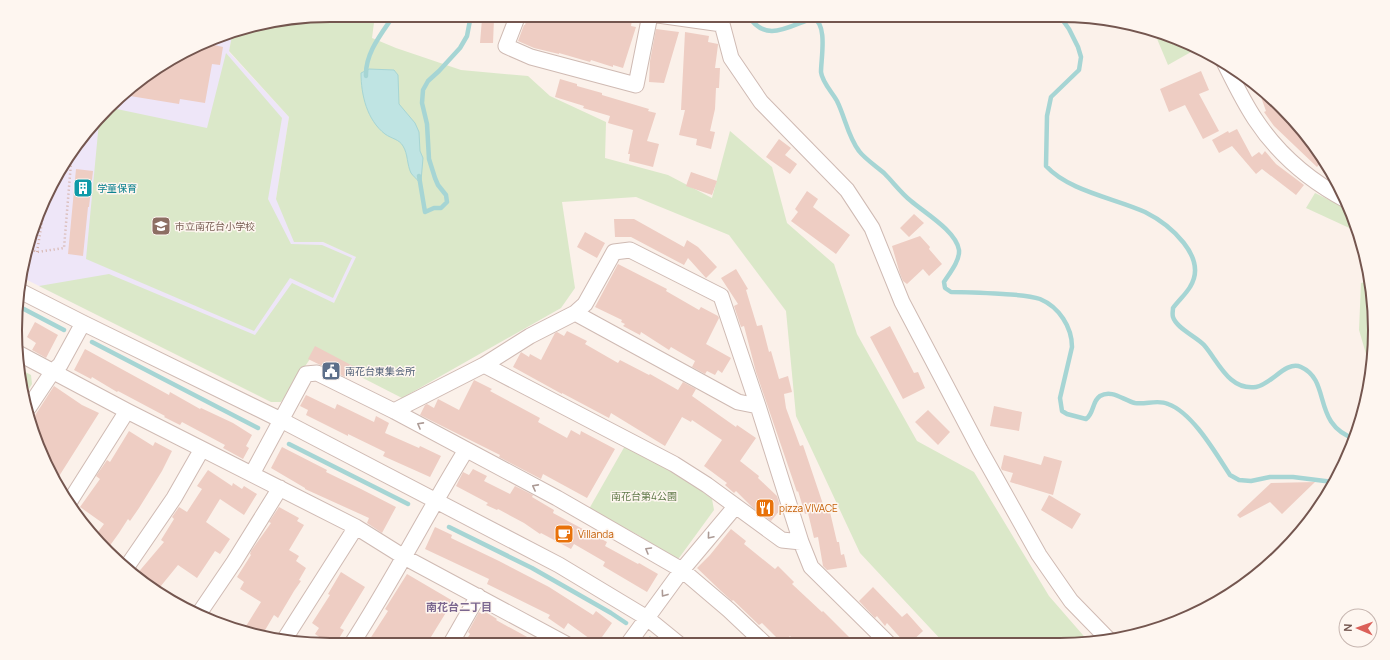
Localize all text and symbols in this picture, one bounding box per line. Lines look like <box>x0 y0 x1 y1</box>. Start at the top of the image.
building icon: 学童保育 <box>72 177 94 199</box>
place label: 学童保育 <box>97 181 137 195</box>
school or university icon: 市立南花台小学校 <box>150 215 172 237</box>
place label: 市立南花台小学校 <box>175 219 255 233</box>
public building icon: 南花台東集会所 <box>320 360 342 382</box>
place label: 南花台東集会所 <box>345 364 415 378</box>
one-way arrow <box>417 423 424 430</box>
one-way arrow <box>532 484 539 491</box>
park label: 南花台第4公園 <box>611 489 677 503</box>
restaurant icon: pizza VIVACE <box>754 497 776 519</box>
place label: pizza VIVACE <box>779 501 838 515</box>
cafe icon: Villanda <box>553 523 575 545</box>
place label: Villanda <box>578 527 614 541</box>
one-way arrow <box>708 532 715 539</box>
one-way arrow <box>645 548 652 555</box>
one-way arrow <box>661 590 669 597</box>
district label: 南花台二丁目 <box>426 599 492 614</box>
north arrow <box>1338 608 1378 648</box>
text: N <box>1340 623 1355 632</box>

